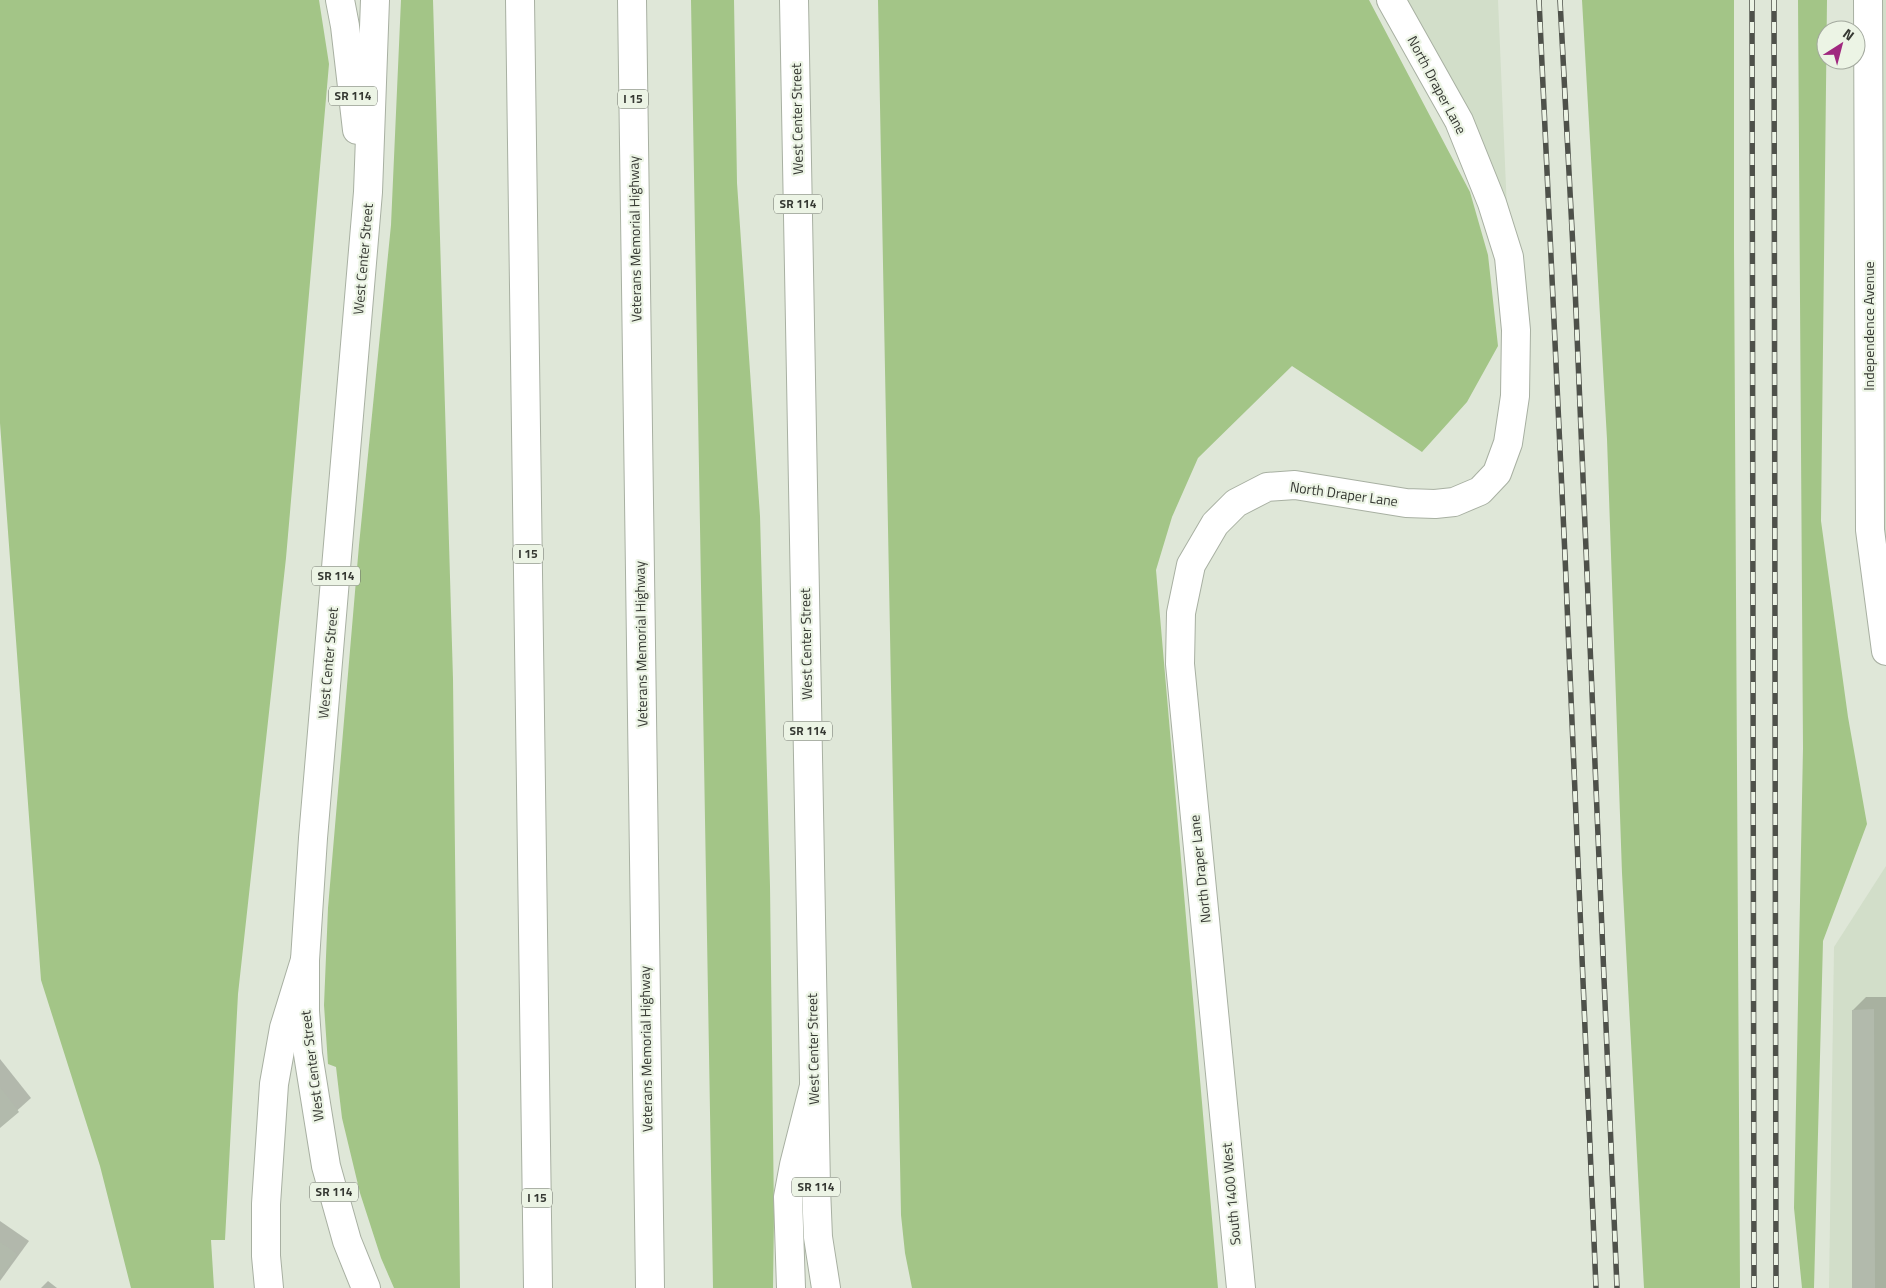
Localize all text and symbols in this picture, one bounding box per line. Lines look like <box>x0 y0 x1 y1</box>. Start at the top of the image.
north arrow <box>1816 20 1866 70</box>
text: N <box>1839 23 1859 45</box>
street label: North Draper Lane <box>1403 32 1472 138</box>
street label: West Center Street <box>785 63 808 175</box>
road number: SR 114 <box>329 86 377 105</box>
road number: I 15 <box>618 90 648 108</box>
street label: Veterans Memorial Highway <box>623 155 646 322</box>
road number: SR 114 <box>774 194 822 213</box>
street label: West Center Street <box>347 202 378 316</box>
street label: Independence Avenue <box>1858 261 1879 391</box>
street label: North Draper Lane <box>1289 476 1399 511</box>
road number: I 15 <box>513 544 543 564</box>
street label: Veterans Memorial Highway <box>629 560 652 727</box>
road number: SR 114 <box>312 566 360 586</box>
street label: West Center Street <box>794 588 817 700</box>
street label: West Center Street <box>312 606 343 720</box>
road number: SR 114 <box>784 721 832 740</box>
street label: North Draper Lane <box>1183 814 1216 924</box>
street label: Veterans Memorial Highway <box>634 965 657 1132</box>
street label: West Center Street <box>801 993 824 1105</box>
street label: West Center Street <box>294 1009 329 1123</box>
street label: South 1400 West <box>1216 1142 1245 1246</box>
road number: SR 114 <box>792 1178 840 1196</box>
road number: SR 114 <box>310 1182 358 1202</box>
road number: I 15 <box>522 1188 552 1208</box>

